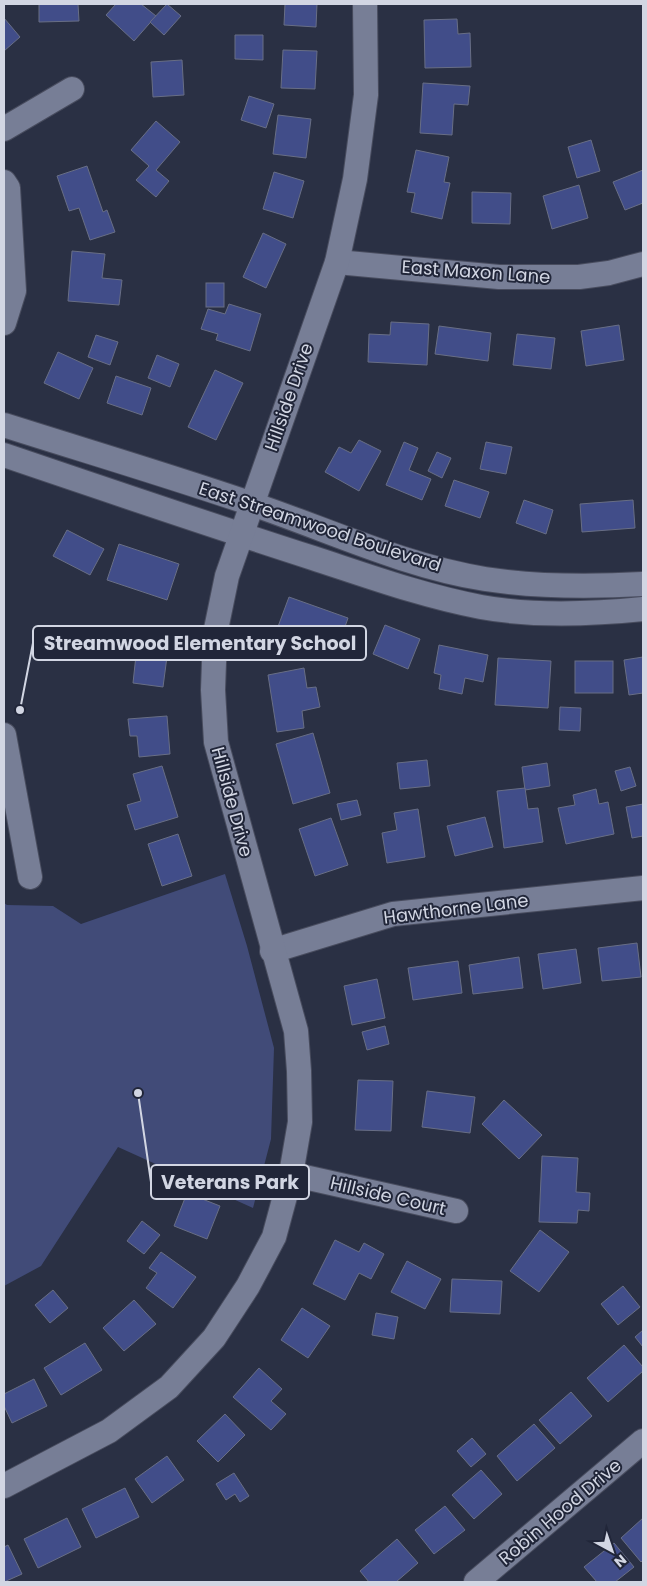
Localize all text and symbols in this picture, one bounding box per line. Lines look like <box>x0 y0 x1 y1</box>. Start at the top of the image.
street label: East Maxon Lane <box>401 254 551 289</box>
street label: Hillside Drive <box>258 339 319 454</box>
street label: East Streamwood Boulevard <box>196 475 445 578</box>
callout: Streamwood Elementary School <box>33 626 366 660</box>
text: Streamwood Elementary School <box>44 630 356 657</box>
street label: Hillside Drive <box>206 744 259 860</box>
street label: Hawthorne Lane <box>382 887 530 930</box>
callout: Veterans Park <box>151 1165 309 1199</box>
text: Veterans Park <box>161 1169 299 1196</box>
street label: Hillside Court <box>328 1170 448 1221</box>
street label: Robin Hood Drive <box>493 1453 626 1570</box>
north arrow <box>587 1526 637 1576</box>
text: N <box>610 1550 631 1572</box>

